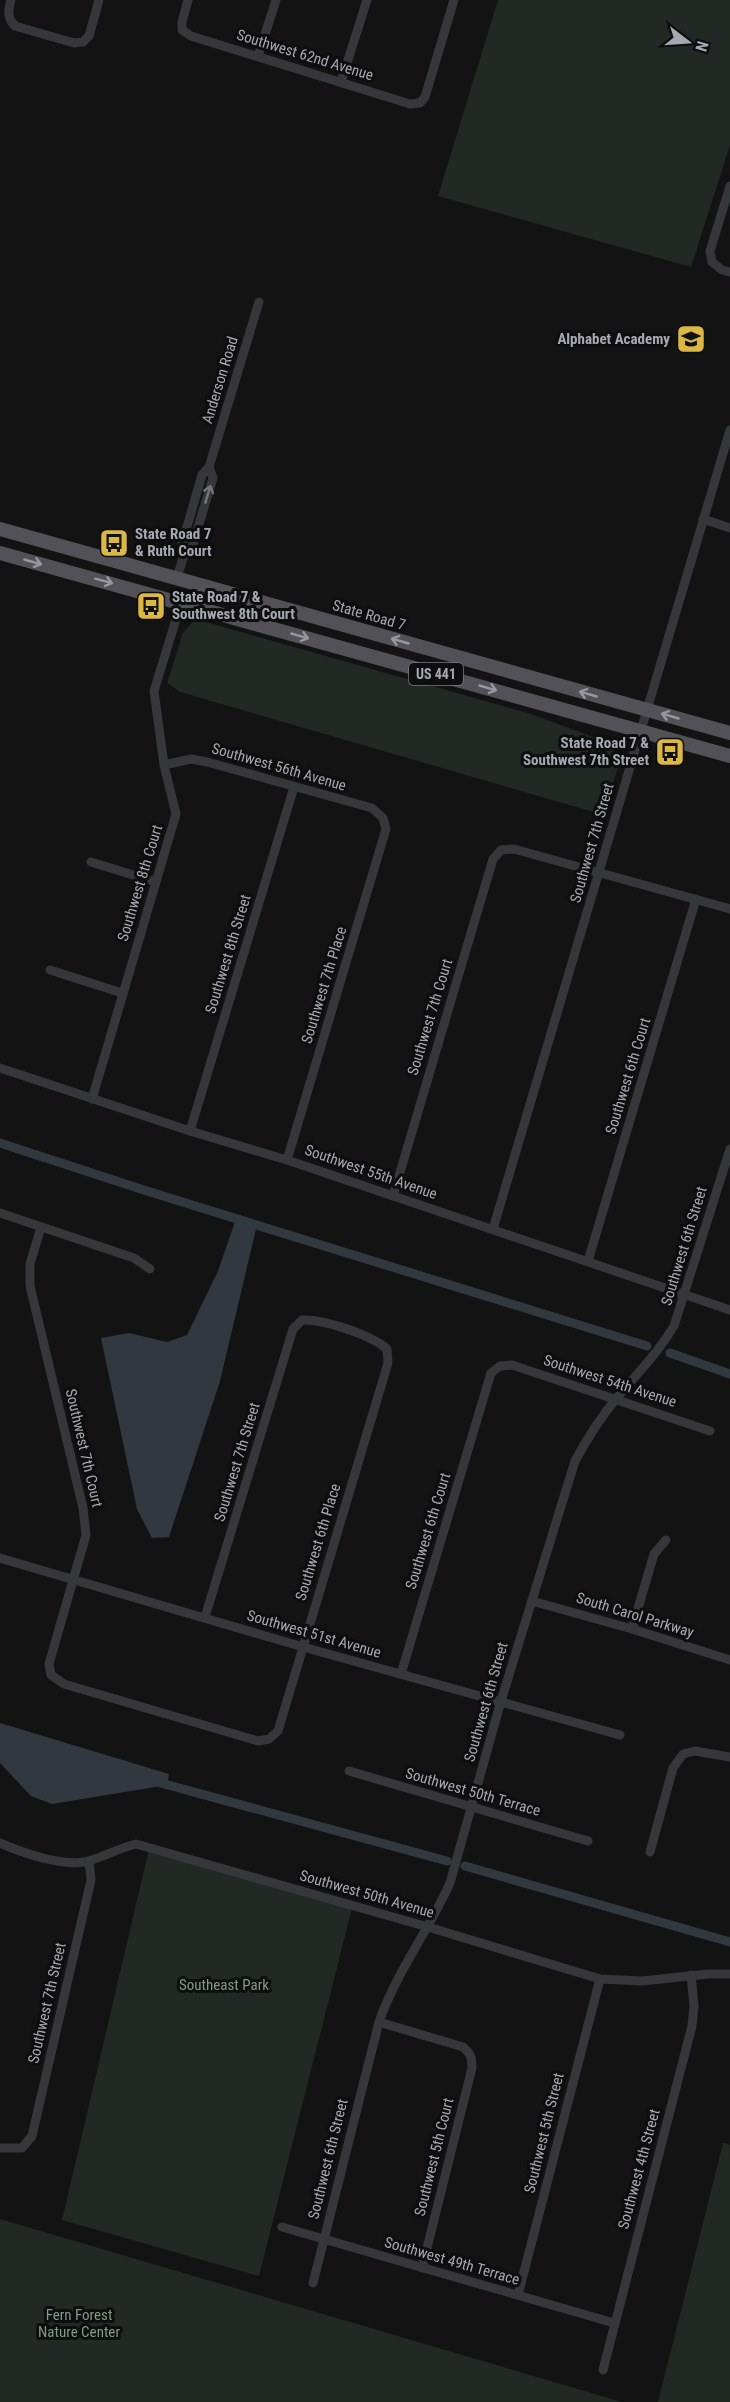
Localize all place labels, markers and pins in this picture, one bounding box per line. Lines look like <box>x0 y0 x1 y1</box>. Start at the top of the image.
school or university icon: Alphabet Academy <box>675 323 707 355</box>
place label: Alphabet Academy <box>557 330 670 348</box>
place label: State Road 7 & Ruth Court <box>135 525 212 560</box>
bus stop icon: State Road 7 & Ruth Court <box>98 527 130 559</box>
place label: State Road 7 & Southwest 8th Court <box>172 588 295 623</box>
bus stop icon: State Road 7 & Southwest 8th Court <box>135 590 167 622</box>
place label: State Road 7 & Southwest 7th Street <box>523 734 649 769</box>
bus stop icon: State Road 7 & Southwest 7th Street <box>654 736 686 768</box>

